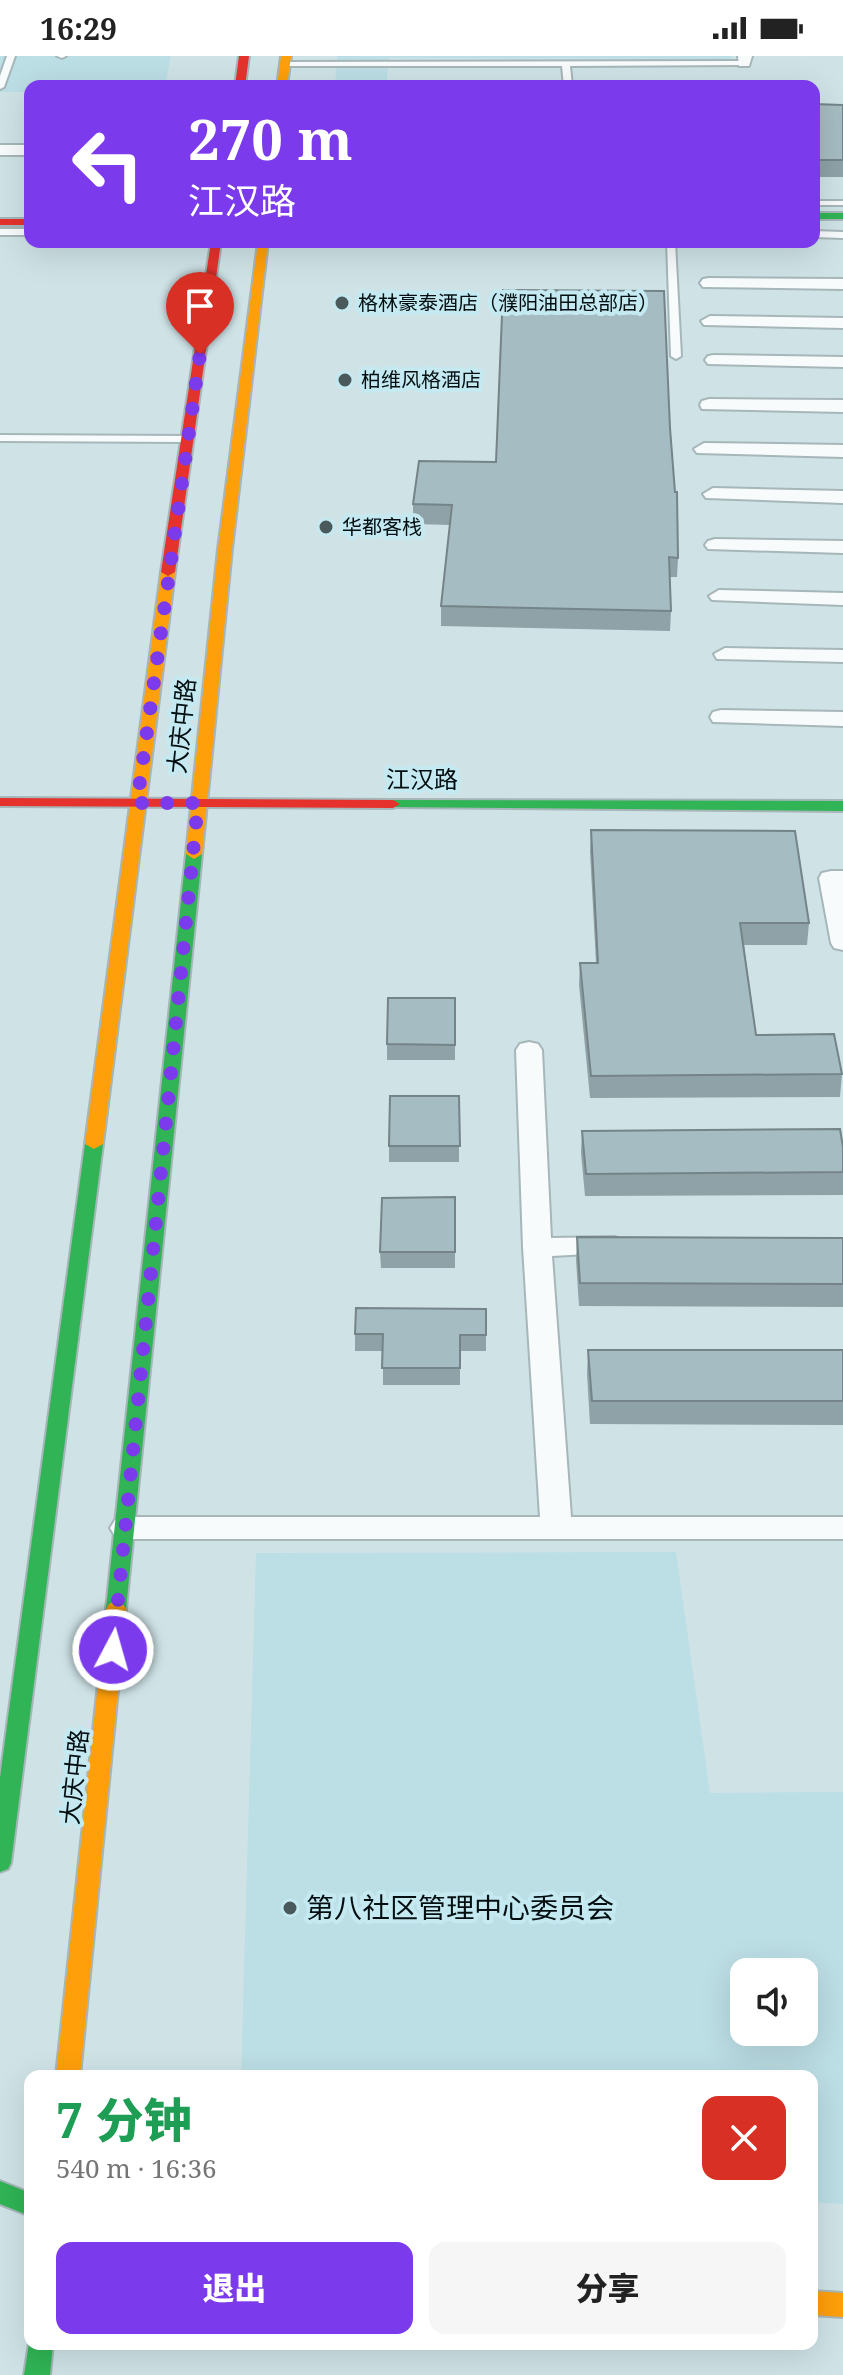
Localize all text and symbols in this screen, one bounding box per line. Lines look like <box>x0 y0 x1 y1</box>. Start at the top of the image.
text: 16:29 <box>40 8 117 49</box>
text: 270 m <box>188 100 353 176</box>
icon: left <box>56 112 160 216</box>
text: 江汉路 <box>188 176 296 225</box>
pin <box>166 272 234 354</box>
icon: arrive <box>178 284 222 328</box>
place label: 格林豪泰酒店（濮阳油田总部店） <box>358 289 658 316</box>
marker: 格林豪泰酒店（濮阳油田总部店） <box>333 294 351 312</box>
place label: 柏维风格酒店 <box>361 366 481 393</box>
marker: 柏维风格酒店 <box>336 371 354 389</box>
place label: 华都客栈 <box>342 513 422 540</box>
marker: 华都客栈 <box>317 518 335 536</box>
street label: 大庆中路 <box>159 676 202 775</box>
street label: 江汉路 <box>386 762 458 795</box>
position arrow <box>71 1608 155 1692</box>
street label: 大庆中路 <box>52 1727 95 1826</box>
place label: 第八社区管理中心委员会 <box>306 1888 614 1926</box>
marker: 第八社区管理中心委员会 <box>281 1899 299 1917</box>
map controls <box>730 1958 818 2046</box>
button: sound <box>730 1958 818 2046</box>
text: 7 分钟 <box>56 2087 192 2152</box>
button: close <box>702 2096 786 2180</box>
text: 540 m · 16:36 <box>56 2150 217 2186</box>
button: 退出 <box>56 2242 413 2334</box>
button: 分享 <box>429 2242 786 2334</box>

